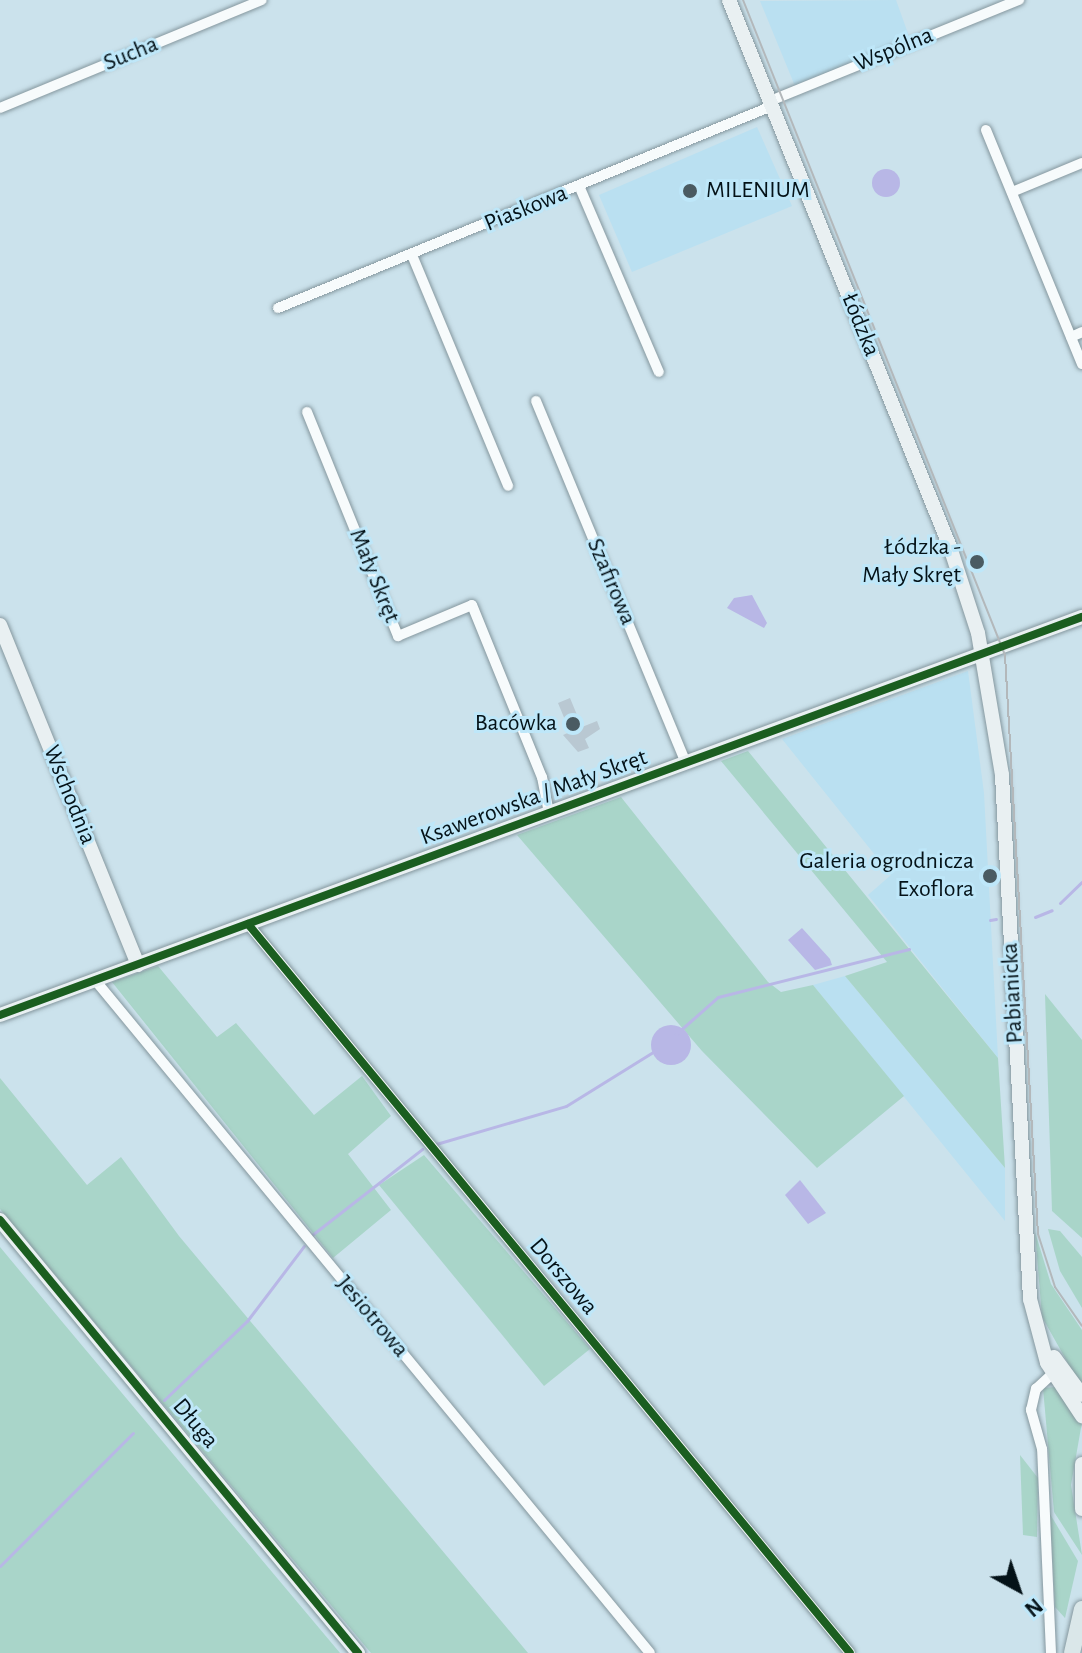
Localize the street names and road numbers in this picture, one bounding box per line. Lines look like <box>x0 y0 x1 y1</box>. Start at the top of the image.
street label: Wspólna <box>850 21 938 79</box>
street label: Sucha <box>99 30 163 78</box>
street label: Piaskowa <box>480 179 572 239</box>
street label: Łódzka <box>834 289 886 361</box>
street label: Mały Skręt <box>342 525 406 627</box>
street label: Szafirowa <box>580 534 642 630</box>
street label: Wschodnia <box>36 741 102 849</box>
street label: Ksawerowska / Mały Skręt <box>417 744 651 852</box>
street label: Pabianicka <box>996 942 1030 1044</box>
street label: Dorszowa <box>523 1233 603 1321</box>
street label: Jesiotrowa <box>329 1270 415 1364</box>
street label: Długa <box>166 1393 224 1455</box>

